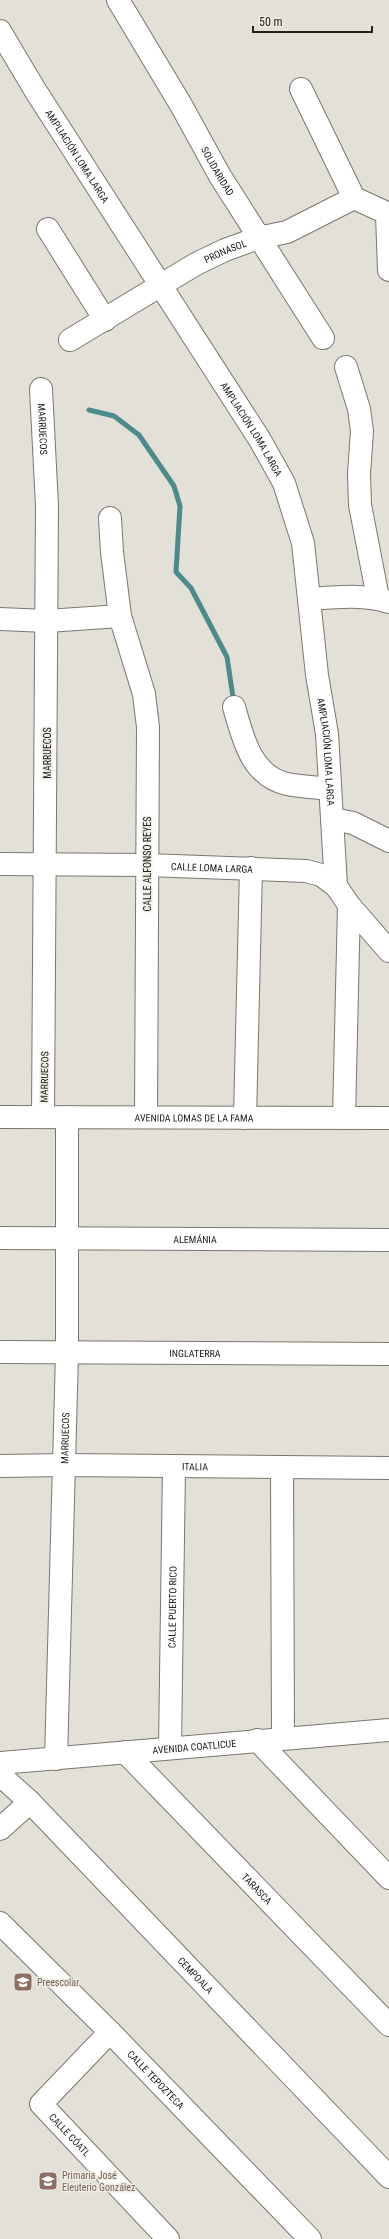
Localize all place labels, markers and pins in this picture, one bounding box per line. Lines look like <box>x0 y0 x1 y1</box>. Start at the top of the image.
school or university icon: Preescolar <box>12 1971 34 1993</box>
place label: Preescolar <box>37 1977 79 1988</box>
school or university icon: Primaria José Eleuterio González <box>37 2170 59 2192</box>
place label: Primaria José Eleuterio González <box>62 2170 135 2193</box>

